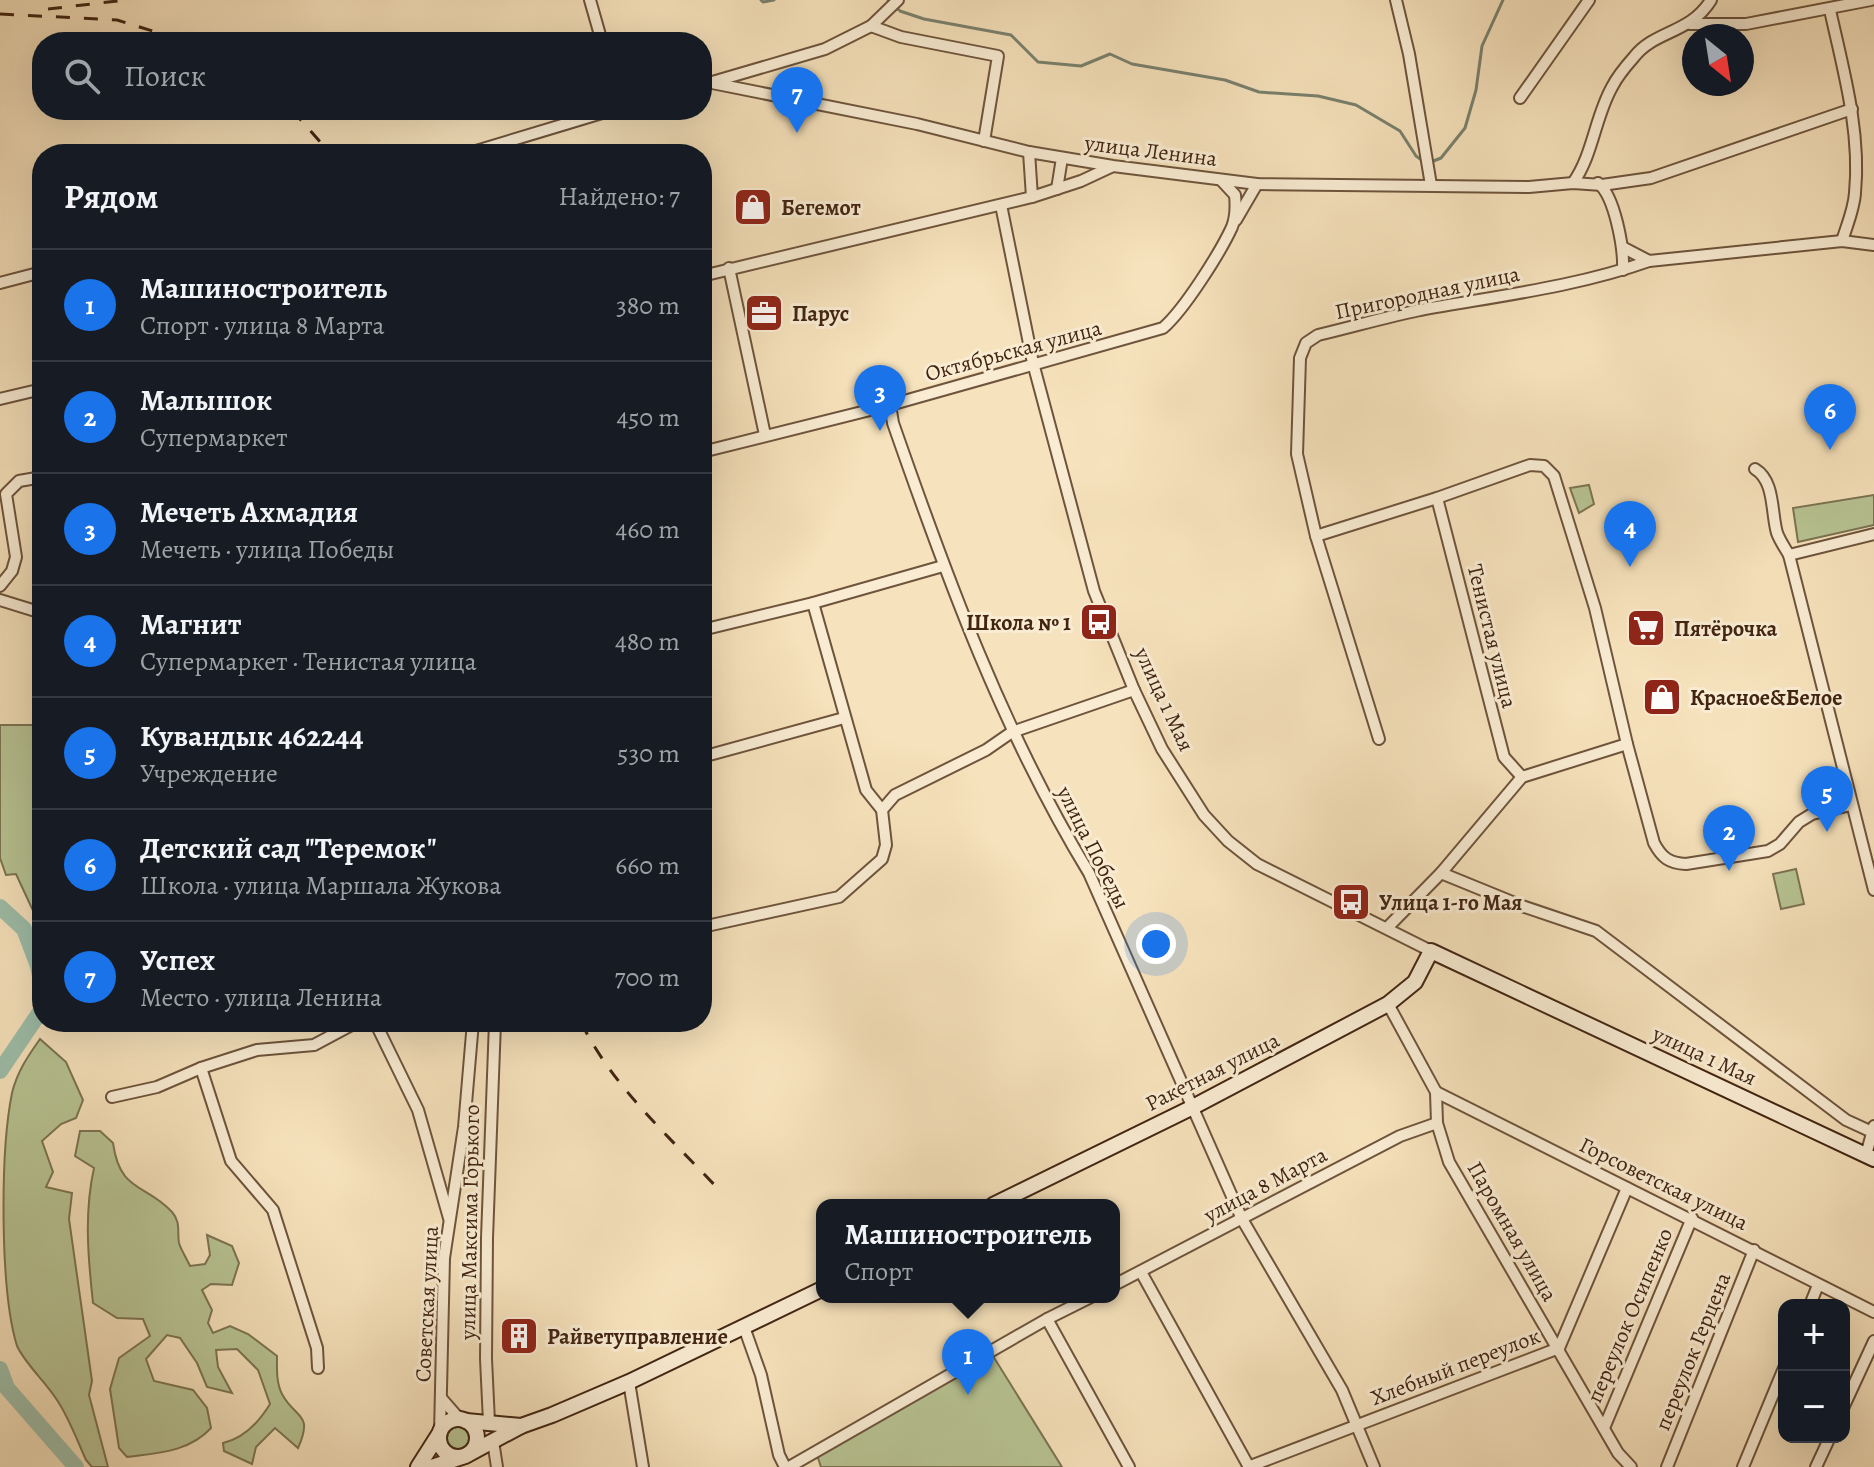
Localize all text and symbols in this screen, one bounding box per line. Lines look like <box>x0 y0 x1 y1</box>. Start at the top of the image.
north arrow <box>1682 24 1754 96</box>
search box <box>32 32 712 120</box>
icon: search <box>60 54 104 98</box>
text: Поиск <box>124 56 206 96</box>
pin: 7 <box>771 67 823 133</box>
street label: улица Ленина <box>1082 128 1220 174</box>
text: Рядом <box>64 173 158 220</box>
text: Найдено: 7 <box>559 179 680 214</box>
shop icon: Бегемот <box>732 186 774 228</box>
place label: Бегемот <box>781 193 861 223</box>
street label: Пригородная улица <box>1332 259 1523 327</box>
text: Машиностроитель <box>140 268 387 308</box>
text: 1 <box>85 288 95 323</box>
text: 380 m <box>616 288 680 323</box>
office icon: Парус <box>743 292 785 334</box>
place label: Парус <box>792 299 849 329</box>
text: Спорт · улица 8 Марта <box>140 308 385 343</box>
street label: Октябрьская улица <box>922 313 1106 389</box>
pin: 3 <box>854 365 906 431</box>
text: Малышок <box>140 380 272 420</box>
pin: 6 <box>1804 384 1856 450</box>
text: 2 <box>84 400 96 435</box>
text: 450 m <box>616 400 680 435</box>
text: Супермаркет <box>140 420 288 455</box>
text: Мечеть Ахмадия <box>140 492 358 532</box>
pin: 4 <box>1604 501 1656 567</box>
text: 3 <box>84 512 96 547</box>
text: 460 m <box>616 512 680 547</box>
text: Мечеть · улица Победы <box>140 532 394 567</box>
street label: Тенистая улица <box>1460 561 1525 712</box>
bus stop icon: Школа № 1 <box>1078 601 1120 643</box>
text: Магнит <box>140 604 241 644</box>
supermarket icon: Пятёрочка <box>1625 607 1667 649</box>
place label: Школа № 1 <box>966 608 1071 638</box>
place label: Пятёрочка <box>1674 614 1778 644</box>
text: 4 <box>84 624 96 659</box>
text: 480 m <box>615 624 680 659</box>
street label: улица 1 Мая <box>1126 642 1201 756</box>
text: Супермаркет · Тенистая улица <box>140 644 477 679</box>
shop icon: Красное&Белое <box>1641 676 1683 718</box>
place label: Красное&Белое <box>1690 683 1842 713</box>
text: Кувандык 462244 <box>140 716 364 756</box>
text: 5 <box>84 736 96 771</box>
text: 530 m <box>617 736 680 771</box>
text: Учреждение <box>140 756 278 791</box>
pin: 5 <box>1801 766 1853 832</box>
street label: улица Победы <box>1049 780 1137 914</box>
pin: 2 <box>1703 805 1755 871</box>
text: Детский сад "Теремок" <box>140 828 436 868</box>
text: 6 <box>84 848 96 883</box>
text: 660 m <box>615 848 680 883</box>
text: Школа · улица Маршала Жукова <box>140 868 501 903</box>
bus stop icon: Улица 1-го Мая <box>1330 881 1372 923</box>
place label: Улица 1-го Мая <box>1379 888 1522 918</box>
your location <box>1136 924 1176 964</box>
text: Успех <box>140 940 215 980</box>
text: 7 <box>84 960 96 995</box>
text: 700 m <box>615 960 680 995</box>
text: Место · улица Ленина <box>140 980 382 1015</box>
street label: улица 1 Мая <box>1647 1018 1761 1093</box>
street label: Ракетная улица <box>1140 1025 1285 1119</box>
street label: улица Максима Горького <box>453 1104 487 1341</box>
street label: Горсоветская улица <box>1574 1130 1754 1238</box>
street label: улица 8 Марта <box>1198 1139 1333 1230</box>
street label: Паромная улица <box>1460 1156 1565 1308</box>
popup <box>816 1199 1120 1303</box>
text: Машиностроитель <box>844 1214 1092 1254</box>
street label: переулок Осипенко <box>1580 1223 1680 1407</box>
street label: Советская улица <box>408 1224 446 1383</box>
text: Спорт <box>844 1254 913 1289</box>
street label: переулок Герцена <box>1648 1267 1739 1435</box>
map controls <box>1778 1299 1850 1443</box>
button: + <box>1778 1299 1850 1371</box>
building icon: Райветуправление <box>498 1315 540 1357</box>
street label: Хлебный переулок <box>1366 1321 1544 1413</box>
place label: Райветуправление <box>547 1322 728 1352</box>
pin: 1 <box>942 1329 994 1395</box>
button: − <box>1778 1371 1850 1443</box>

